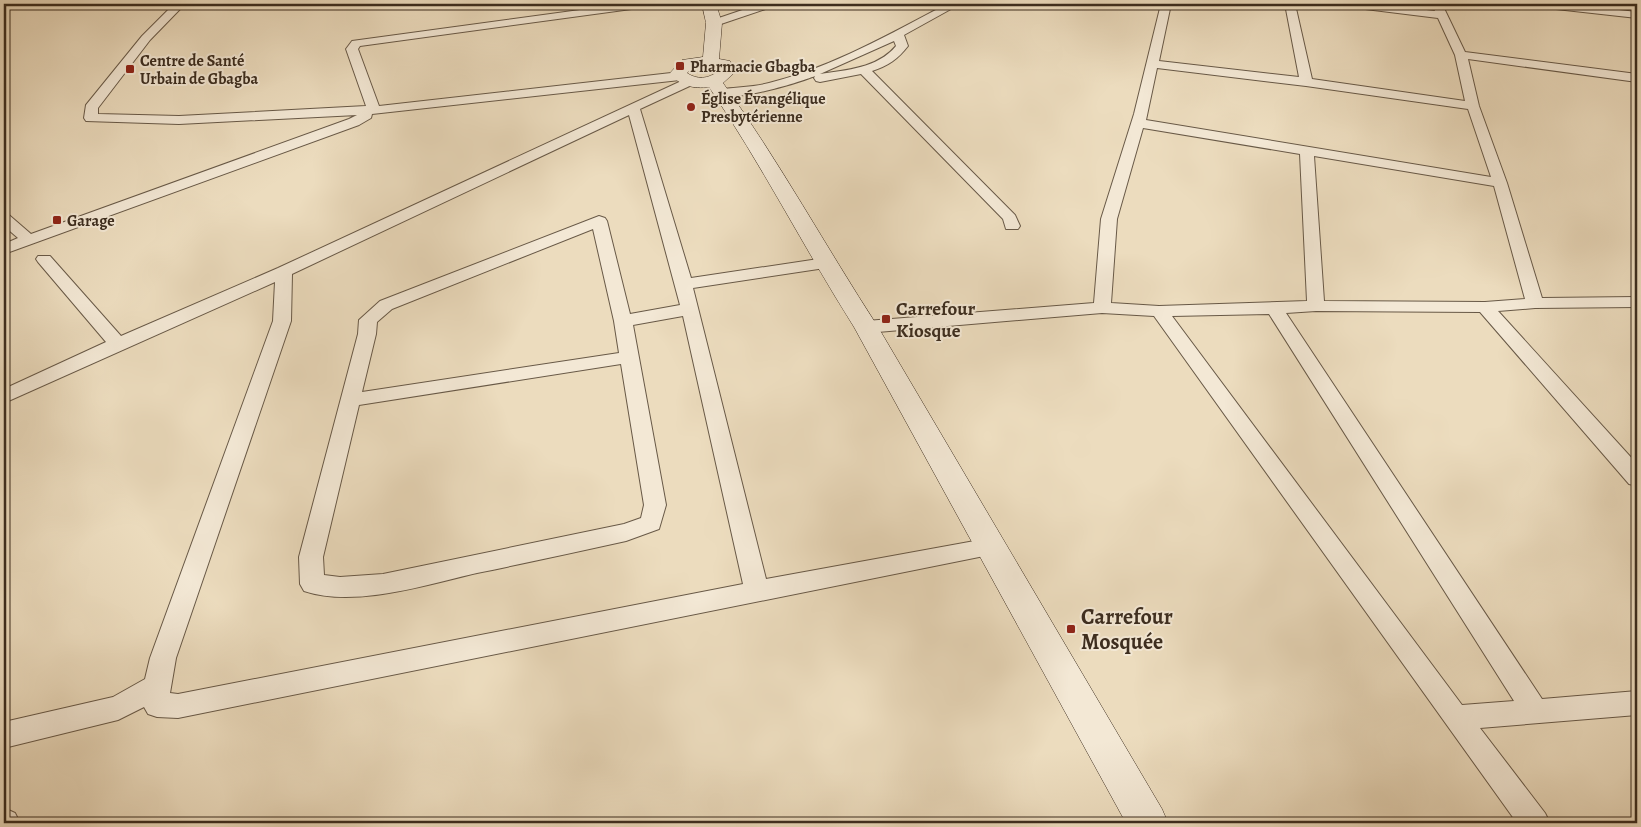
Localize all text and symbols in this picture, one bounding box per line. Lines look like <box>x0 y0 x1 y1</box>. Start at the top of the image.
place label: Centre de Santé Urbain de Gbagba <box>140 50 258 90</box>
place label: Pharmacie Gbagba <box>690 56 816 78</box>
marker: Pharmacie Gbagba <box>674 60 686 72</box>
marker: Centre de Santé Urbain de Gbagba <box>124 63 136 75</box>
place label: Église Évangélique Presbytérienne <box>701 88 826 128</box>
marker: Église Évangélique Presbytérienne <box>685 101 697 113</box>
place label: Garage <box>67 210 115 232</box>
marker: Garage <box>51 214 63 226</box>
place label: Carrefour Kiosque <box>896 296 976 344</box>
marker: Carrefour Kiosque <box>880 313 892 325</box>
place label: Carrefour Mosquée <box>1081 602 1173 657</box>
marker: Carrefour Mosquée <box>1065 623 1077 635</box>

